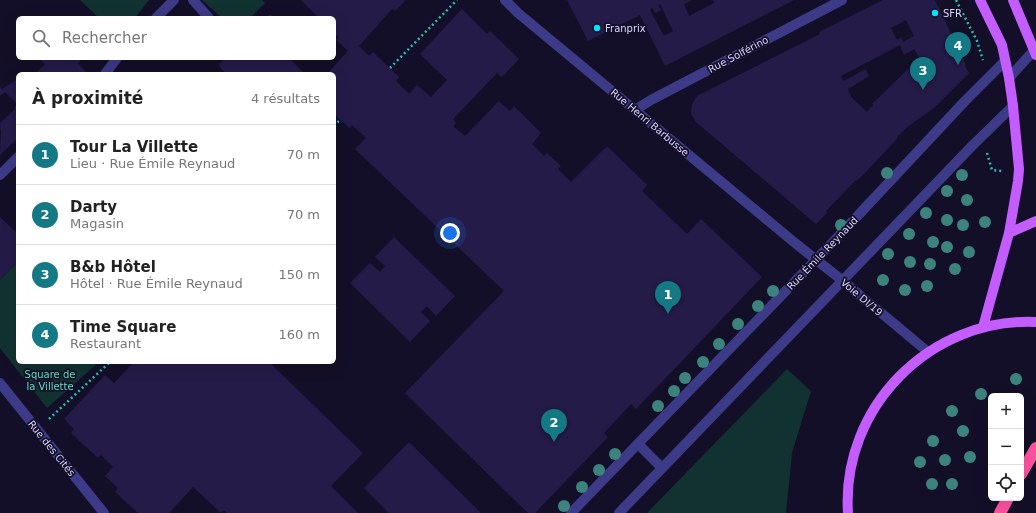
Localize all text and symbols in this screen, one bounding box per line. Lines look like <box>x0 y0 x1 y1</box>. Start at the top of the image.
marker: SFR <box>930 8 940 18</box>
place label: SFR <box>943 8 962 19</box>
search box <box>16 16 336 60</box>
marker: Franprix <box>592 23 602 33</box>
place label: Franprix <box>605 23 646 34</box>
icon: search <box>30 27 52 49</box>
text: Rechercher <box>62 29 147 47</box>
pin: 4 <box>945 32 971 65</box>
street label: Rue Solférino <box>706 34 770 75</box>
pin: 3 <box>910 57 936 90</box>
street label: Rue Henri Barbusse <box>608 86 691 158</box>
text: À proximité <box>32 88 143 108</box>
text: 4 résultats <box>251 91 320 106</box>
text: Tour La Villette <box>70 138 198 156</box>
text: 1 <box>40 147 50 162</box>
text: 70 m <box>287 147 320 162</box>
text: Lieu · Rue Émile Reynaud <box>70 156 235 171</box>
text: Darty <box>70 198 117 216</box>
text: 2 <box>40 207 50 222</box>
text: 70 m <box>287 207 320 222</box>
street label: Rue Émile Reynaud <box>784 214 860 292</box>
text: Magasin <box>70 216 124 231</box>
your location <box>440 223 460 243</box>
text: B&b Hôtel <box>70 258 156 276</box>
text: 3 <box>40 267 50 282</box>
text: 150 m <box>278 267 320 282</box>
text: Hôtel · Rue Émile Reynaud <box>70 276 243 291</box>
street label: Voie DI/19 <box>839 277 885 318</box>
pin: 1 <box>655 281 681 314</box>
text: Time Square <box>70 318 176 336</box>
text: 4 <box>40 327 50 342</box>
text: 160 m <box>278 327 320 342</box>
text: Restaurant <box>70 336 141 351</box>
park label: Square de la Villette <box>25 369 75 392</box>
map controls <box>988 393 1024 501</box>
button: + <box>988 393 1024 429</box>
pin: 2 <box>541 409 567 442</box>
street label: Rue des Cités <box>26 418 77 478</box>
button: − <box>988 429 1024 465</box>
button: locate <box>988 465 1024 501</box>

